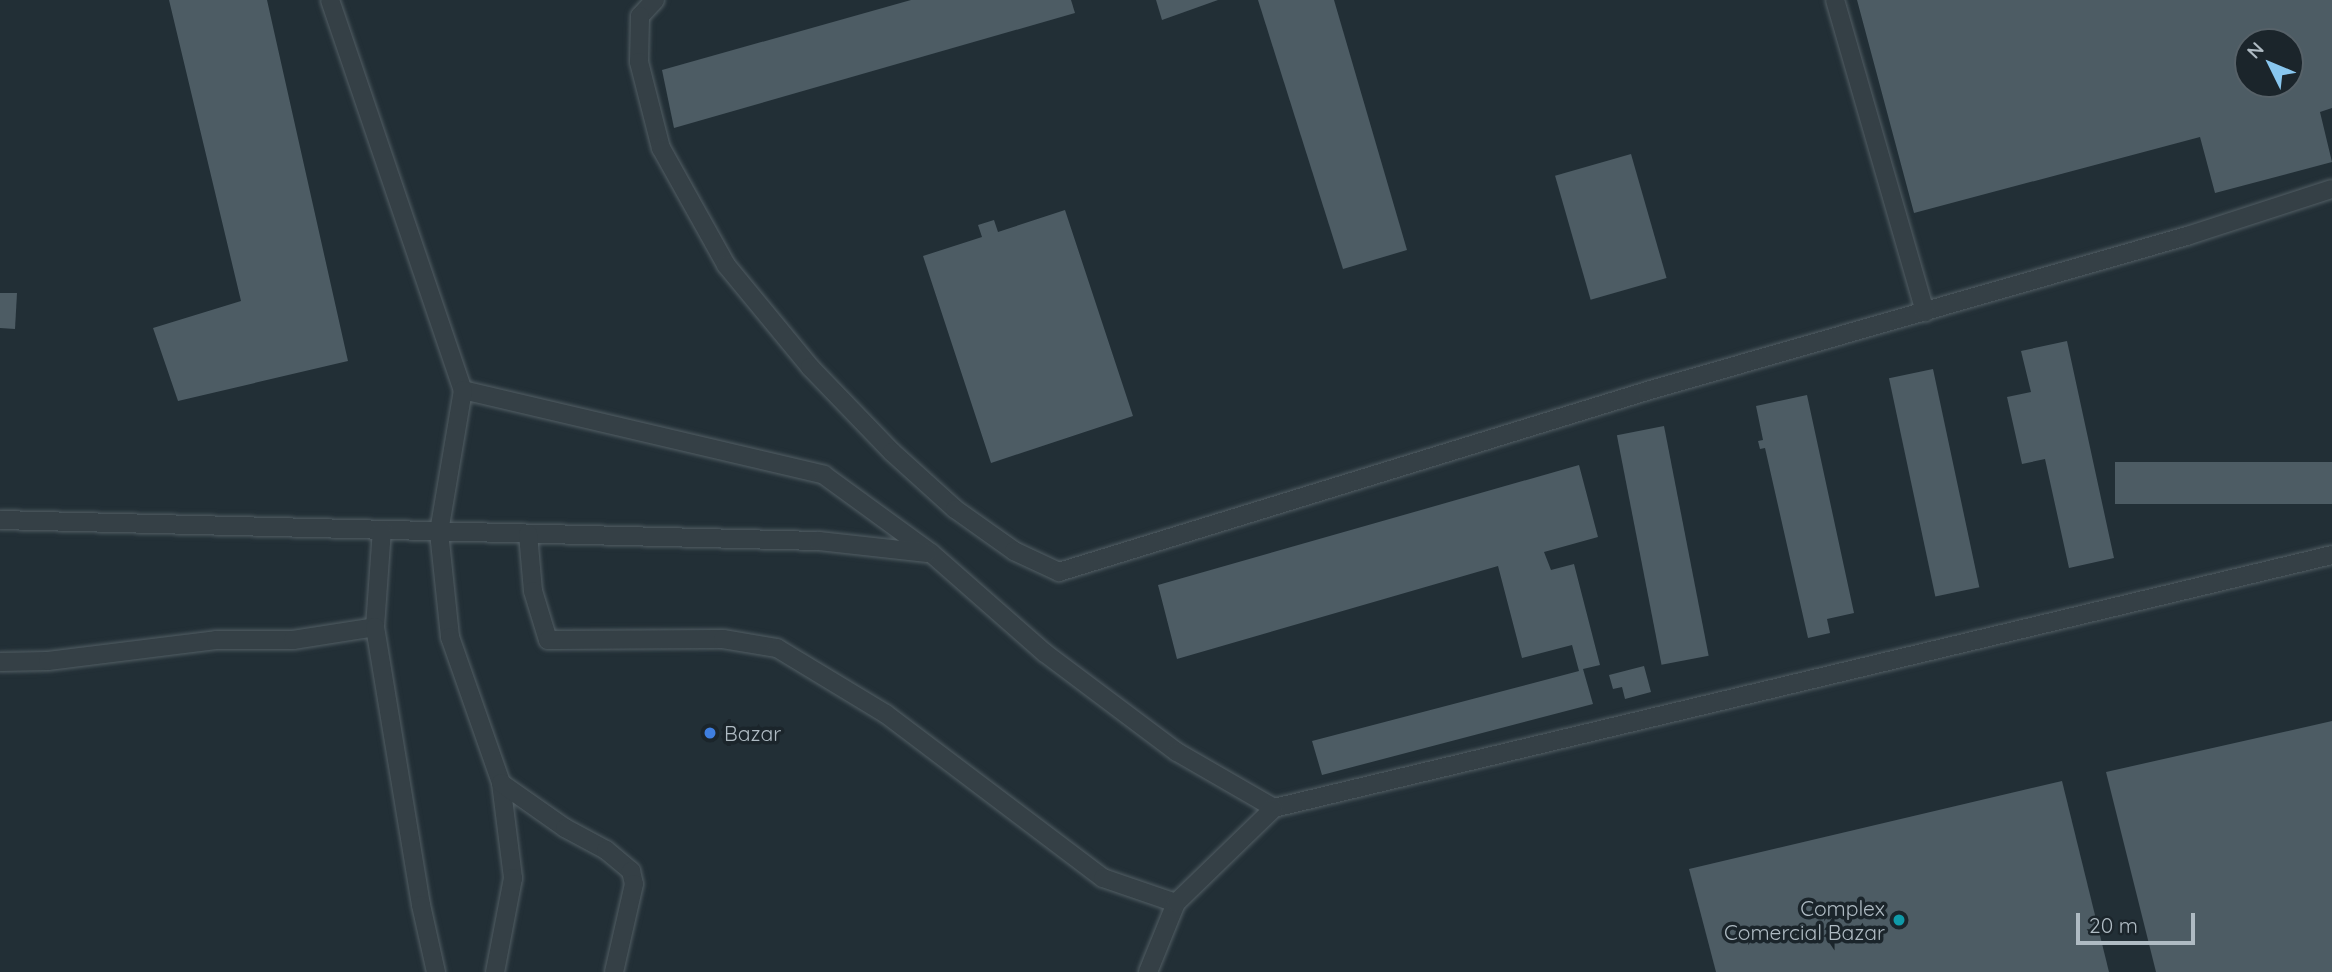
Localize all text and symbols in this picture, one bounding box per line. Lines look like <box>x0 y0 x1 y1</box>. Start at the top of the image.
north arrow <box>2234 28 2304 98</box>
text: N <box>2242 37 2269 63</box>
place label: Bazar <box>724 720 781 746</box>
marker: Bazar <box>702 725 718 741</box>
place label: Complex Comercial Bazar <box>1724 895 1885 945</box>
scale bar <box>2080 898 2199 942</box>
marker: Complex Comercial Bazar <box>1891 912 1907 928</box>
text: 20 m <box>2089 912 2138 938</box>

